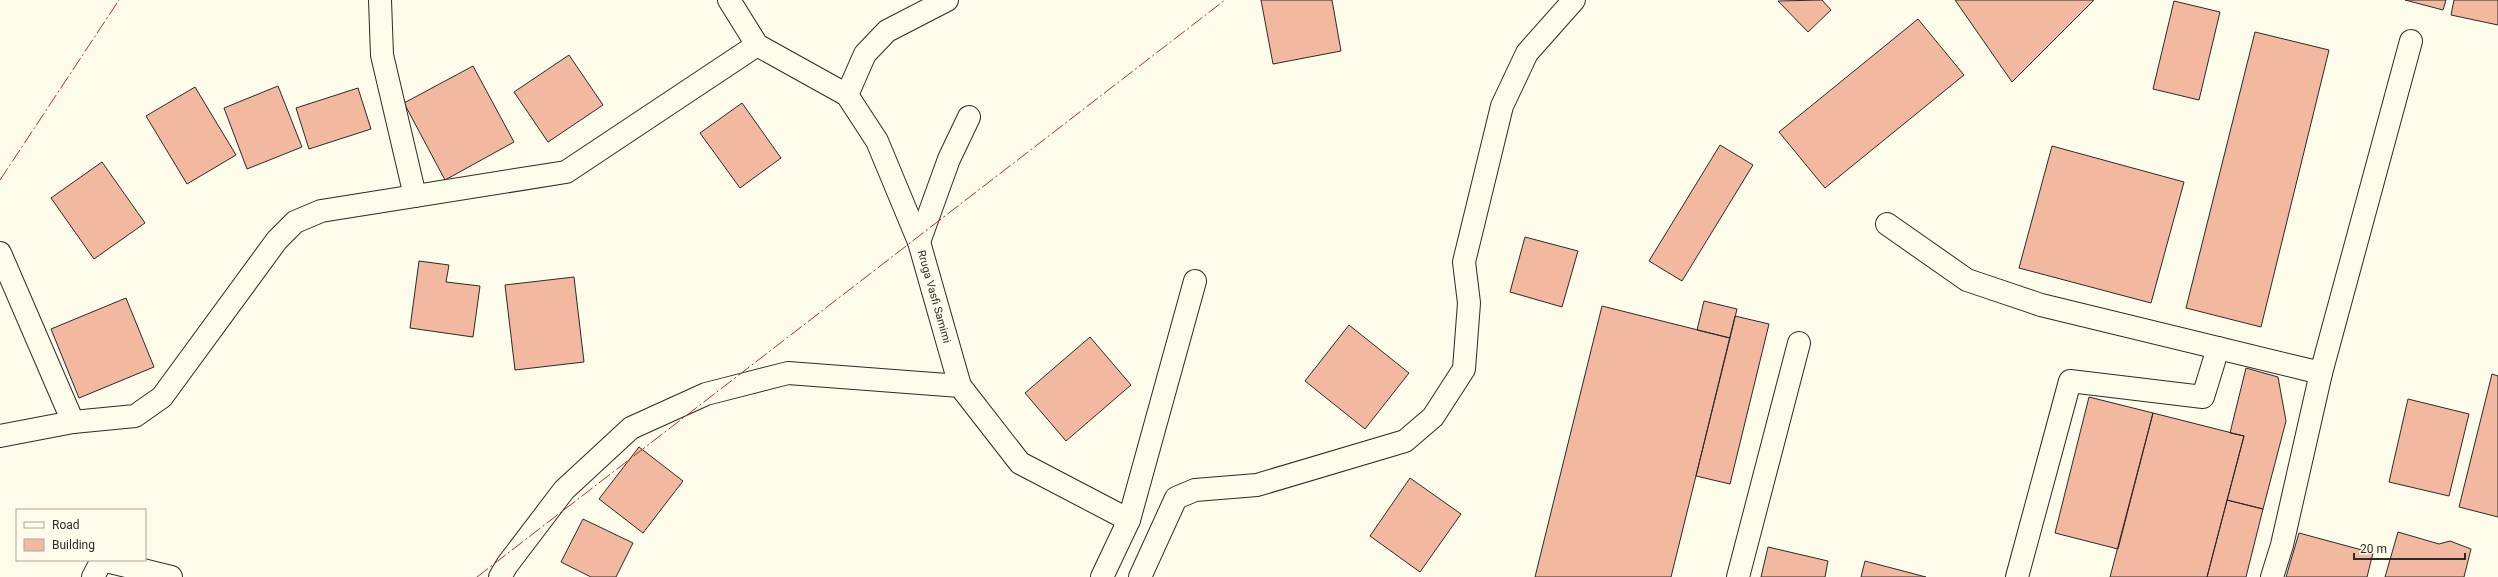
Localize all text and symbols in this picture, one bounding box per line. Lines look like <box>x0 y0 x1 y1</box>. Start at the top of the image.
street label: Rruga Vasfi Samimi <box>915 249 953 345</box>
legend <box>16 509 146 561</box>
text: Road <box>52 518 80 532</box>
scale bar <box>2354 535 2465 561</box>
text: Building <box>52 538 95 552</box>
text: 20 m <box>2360 542 2387 556</box>

